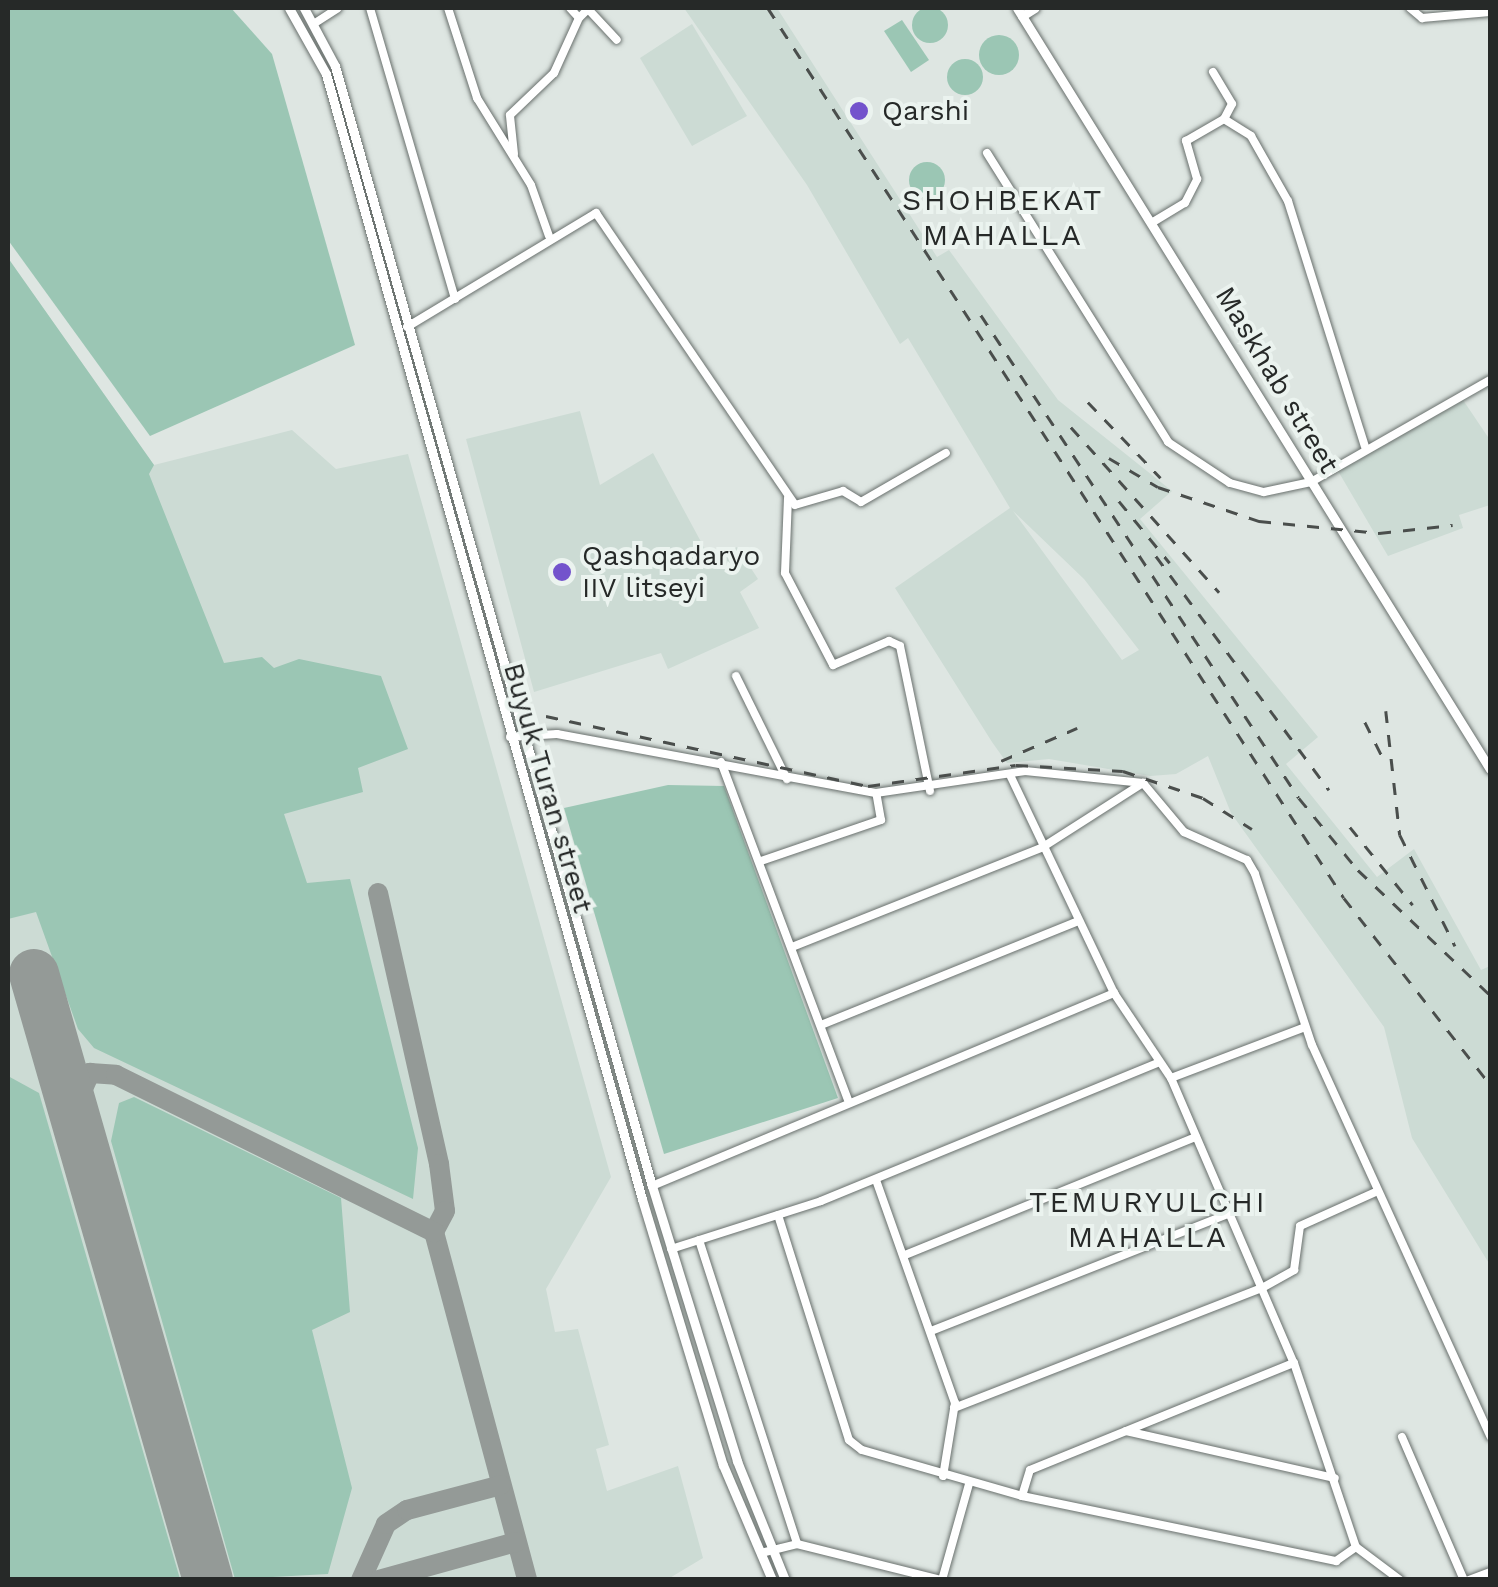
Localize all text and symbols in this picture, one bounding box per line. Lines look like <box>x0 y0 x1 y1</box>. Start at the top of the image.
place label: Qarshi <box>882 94 969 128</box>
marker: Qarshi <box>846 98 872 124</box>
district label: SHOHBEKAT MAHALLA <box>902 182 1104 252</box>
street label: Maskhab street <box>1208 281 1346 479</box>
place label: Qashqadaryo IIV litseyi <box>582 539 760 605</box>
marker: Qashqadaryo IIV litseyi <box>551 561 573 583</box>
street label: Buyuk Turan street <box>496 658 600 918</box>
district label: TEMURYULCHI MAHALLA <box>1029 1184 1267 1254</box>

